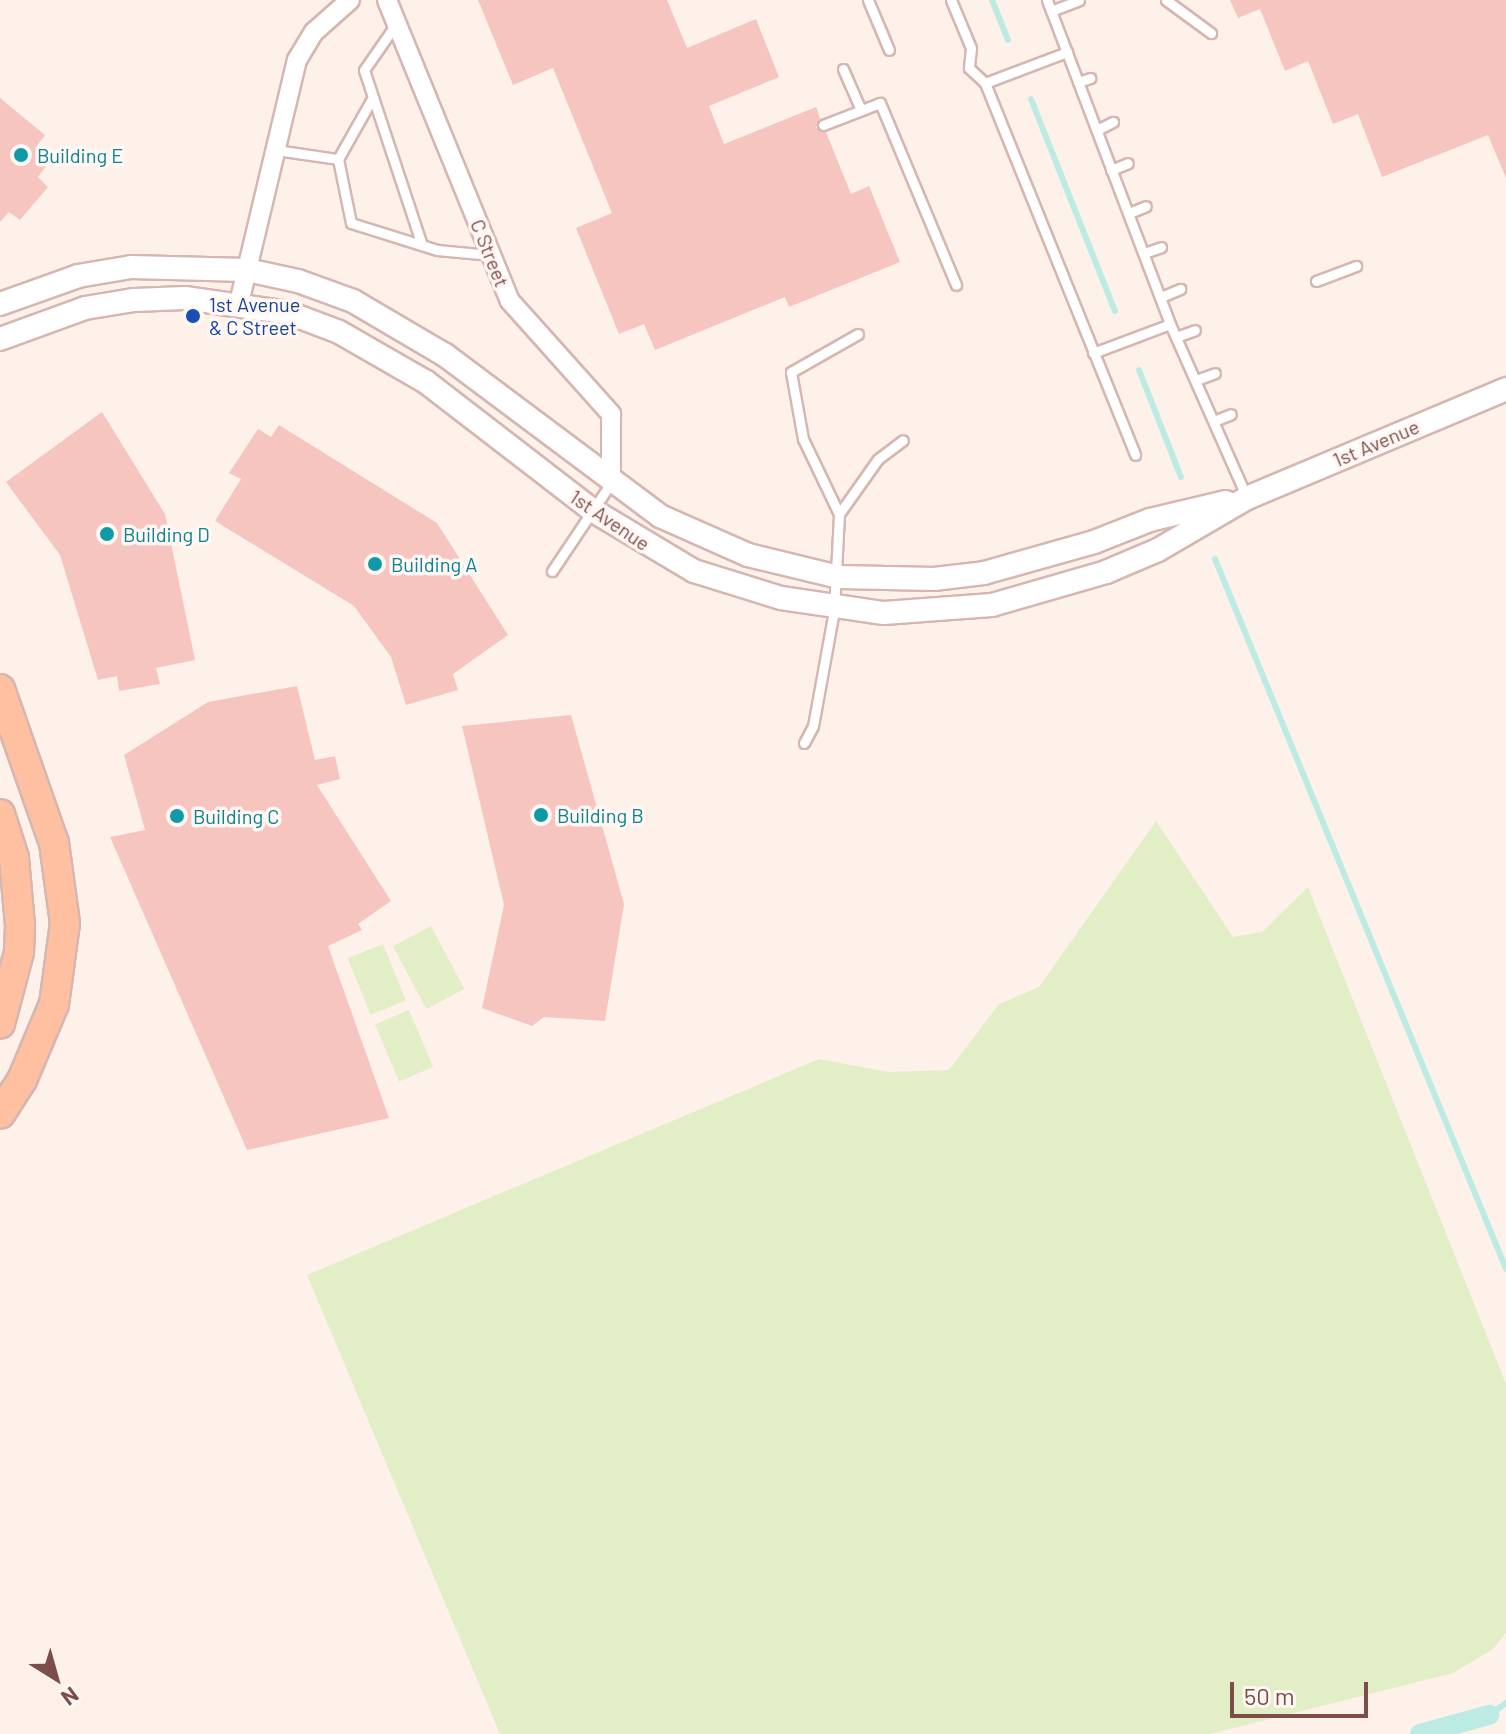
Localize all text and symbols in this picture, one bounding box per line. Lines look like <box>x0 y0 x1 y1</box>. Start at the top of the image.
place label: Building E <box>37 143 123 167</box>
marker: Building E <box>12 146 30 164</box>
street label: C Street <box>466 216 514 290</box>
place label: 1st Avenue & C Street <box>209 292 300 339</box>
marker: 1st Avenue & C Street <box>184 307 202 325</box>
street label: 1st Avenue <box>1329 414 1423 472</box>
street label: 1st Avenue <box>565 484 655 556</box>
place label: Building D <box>123 522 210 546</box>
marker: Building D <box>98 525 116 543</box>
place label: Building A <box>391 552 477 576</box>
marker: Building A <box>366 555 384 573</box>
place label: Building B <box>557 803 644 827</box>
place label: Building C <box>193 804 279 828</box>
marker: Building B <box>532 806 550 824</box>
marker: Building C <box>168 807 186 825</box>
north arrow <box>16 1638 96 1718</box>
scale bar <box>1234 1666 1372 1716</box>
text: 50 m <box>1244 1681 1295 1710</box>
text: N <box>57 1682 84 1712</box>

